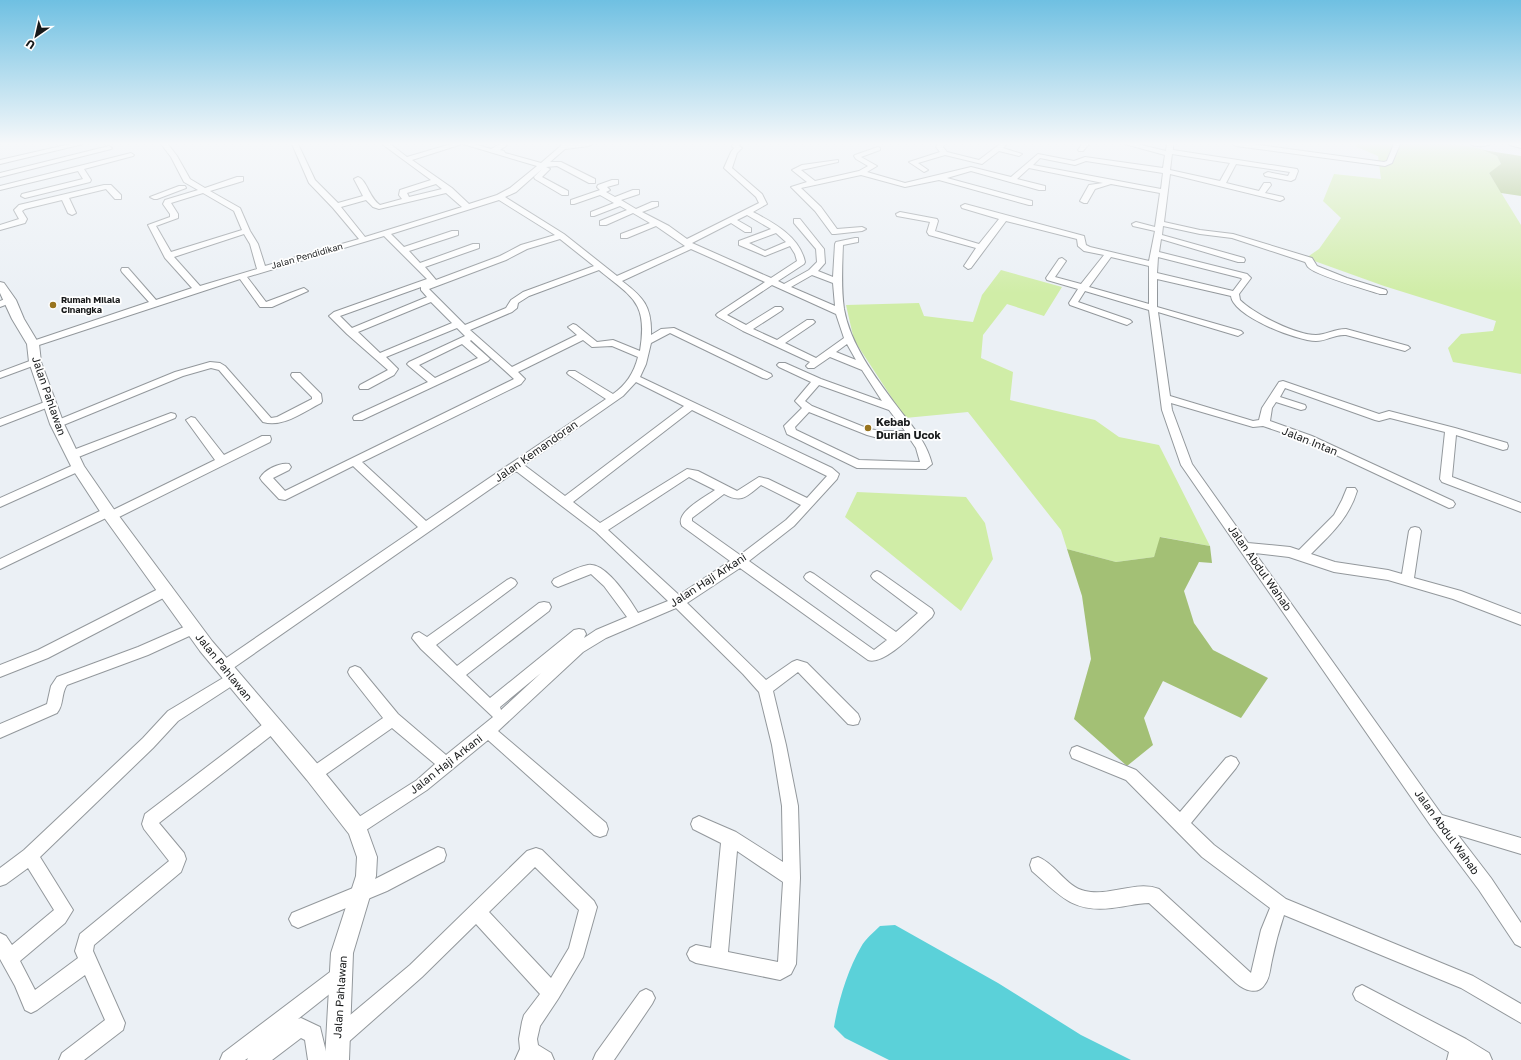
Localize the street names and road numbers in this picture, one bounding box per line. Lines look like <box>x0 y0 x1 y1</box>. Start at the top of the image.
street label: Jalan Pendidikan <box>270 240 344 271</box>
street label: Jalan Pahlawan <box>30 355 69 437</box>
street label: Jalan Kemandoran <box>492 417 580 484</box>
street label: Jalan Intan <box>1280 423 1340 458</box>
street label: Jalan Abdul Wahab <box>1226 522 1295 613</box>
street label: Jalan Haji Arkani <box>667 550 748 609</box>
street label: Jalan Pahlawan <box>193 630 256 703</box>
street label: Jalan Haji Arkani <box>407 731 485 796</box>
street label: Jalan Abdul Wahab <box>1412 787 1483 877</box>
street label: Jalan Pahlawan <box>330 955 349 1039</box>

